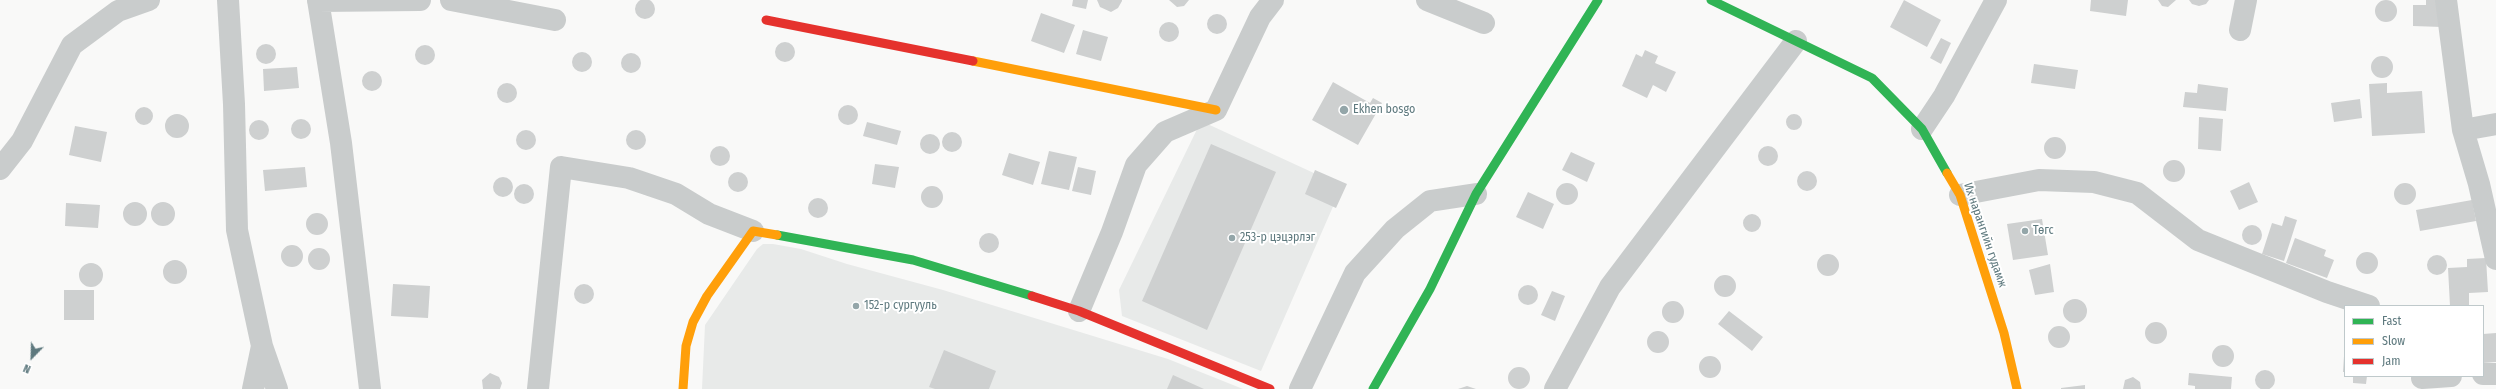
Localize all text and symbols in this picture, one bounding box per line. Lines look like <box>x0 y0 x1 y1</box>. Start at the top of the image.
place label: Ekhen bosgo <box>1353 103 1415 117</box>
marker: Ekhen bosgo <box>1338 104 1350 116</box>
street label: Их нарангийн гудамж <box>1960 181 2010 289</box>
place label: Төгс <box>2033 224 2054 238</box>
marker: Төгс <box>2020 226 2030 236</box>
place label: 253-р цэцэрлэг <box>1240 231 1315 245</box>
marker: 253-р цэцэрлэг <box>1227 233 1237 243</box>
place label: 152-р сургууль <box>864 299 937 313</box>
marker: 152-р сургууль <box>851 301 861 311</box>
legend <box>2344 305 2484 377</box>
text: Fast <box>2382 314 2401 328</box>
text: Slow <box>2382 334 2405 348</box>
north arrow <box>12 337 52 377</box>
text: Jam <box>2382 354 2400 368</box>
text: N <box>22 361 33 376</box>

